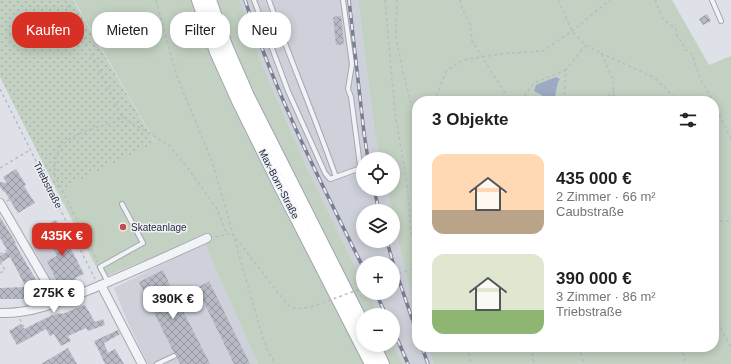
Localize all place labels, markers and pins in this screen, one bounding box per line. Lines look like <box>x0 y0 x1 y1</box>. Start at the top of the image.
marker: Skateanlage <box>118 222 128 232</box>
place label: Skateanlage <box>131 222 187 233</box>
pin: 435K € <box>29 223 95 257</box>
pin: 275K € <box>21 280 87 314</box>
pin: 390K € <box>140 286 206 320</box>

